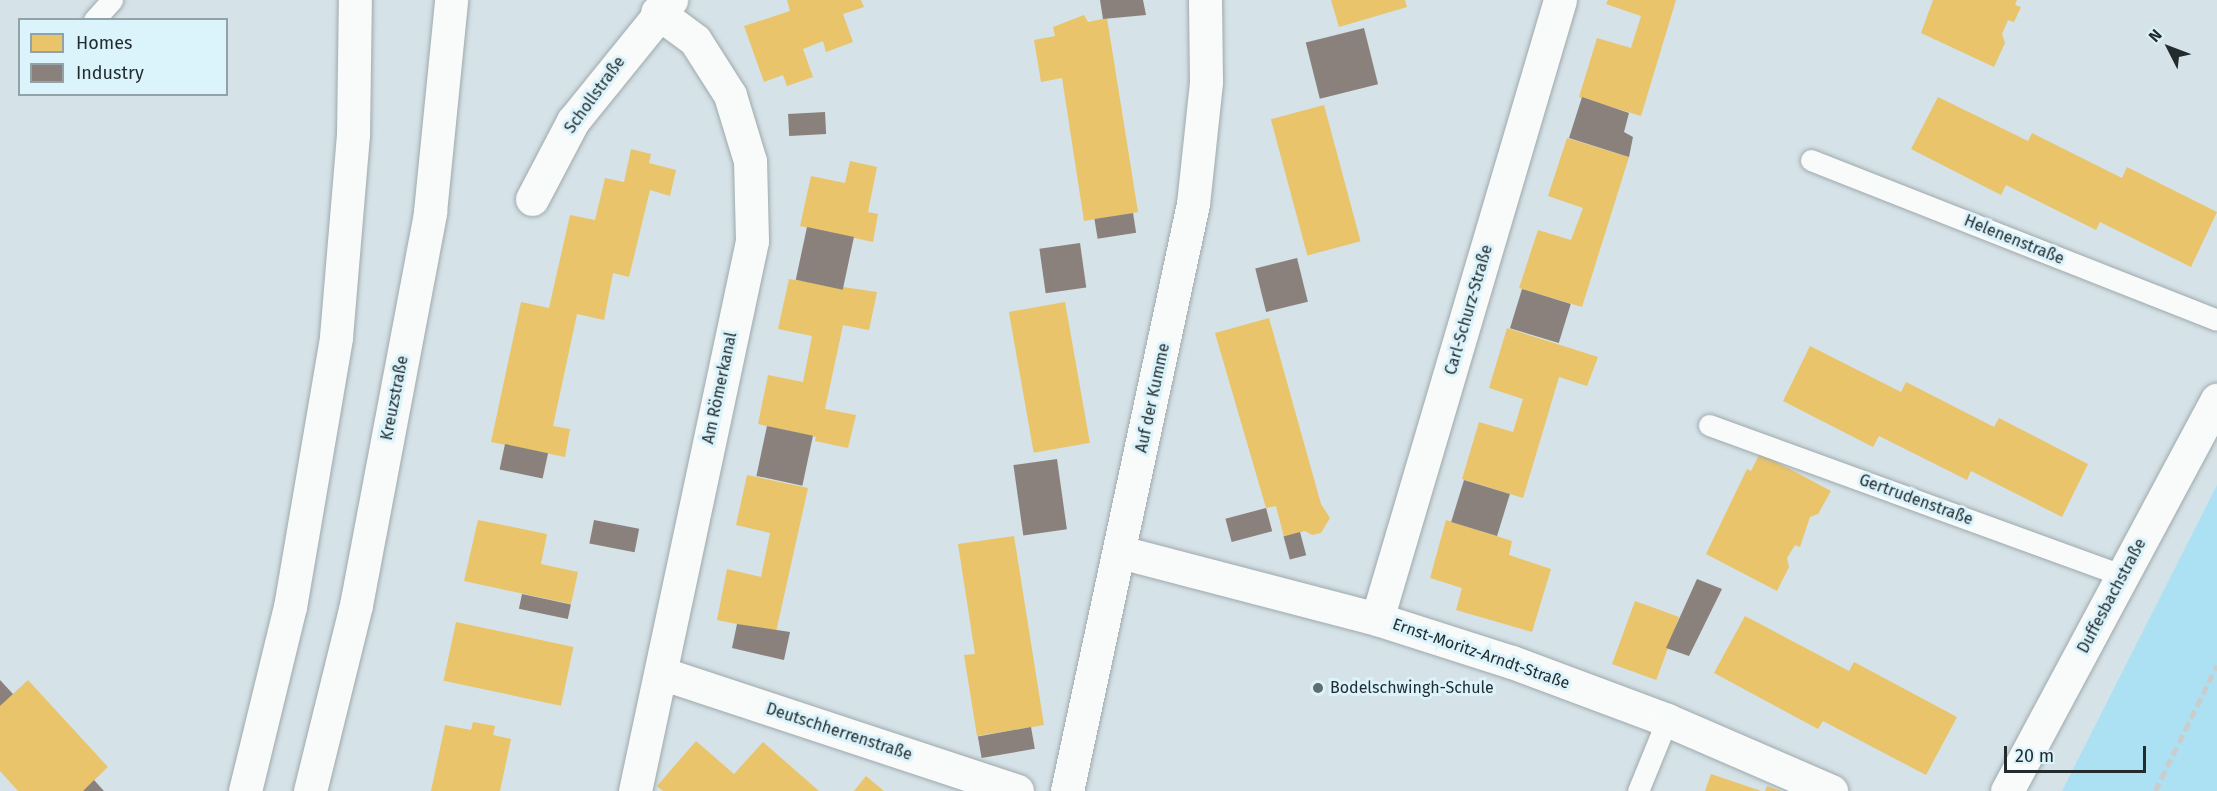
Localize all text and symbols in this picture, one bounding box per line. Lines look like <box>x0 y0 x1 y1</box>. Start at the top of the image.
legend <box>18 18 228 96</box>
north arrow <box>2139 18 2199 78</box>
text: N <box>2145 25 2166 46</box>
text: Homes <box>76 32 132 54</box>
street label: Schollstraße <box>561 53 629 137</box>
text: Industry <box>76 62 144 84</box>
street label: Helenenstraße <box>1961 211 2067 269</box>
street label: Carl-Schurz-Straße <box>1441 243 1497 377</box>
street label: Am Römerkanal <box>699 330 741 446</box>
street label: Auf der Kumme <box>1132 341 1174 455</box>
street label: Kreuzstraße <box>377 354 413 442</box>
street label: Gertrudenstraße <box>1856 471 1976 529</box>
street label: Duffesbachstraße <box>2074 535 2150 657</box>
street label: Ernst-Moritz-Arndt-Straße <box>1390 615 1572 693</box>
place label: Bodelschwingh-Schule <box>1330 678 1494 698</box>
marker: Bodelschwingh-Schule <box>1311 681 1325 695</box>
street label: Deutschherrenstraße <box>764 699 914 765</box>
scale bar <box>2007 734 2150 772</box>
text: 20 m <box>2015 745 2054 767</box>

